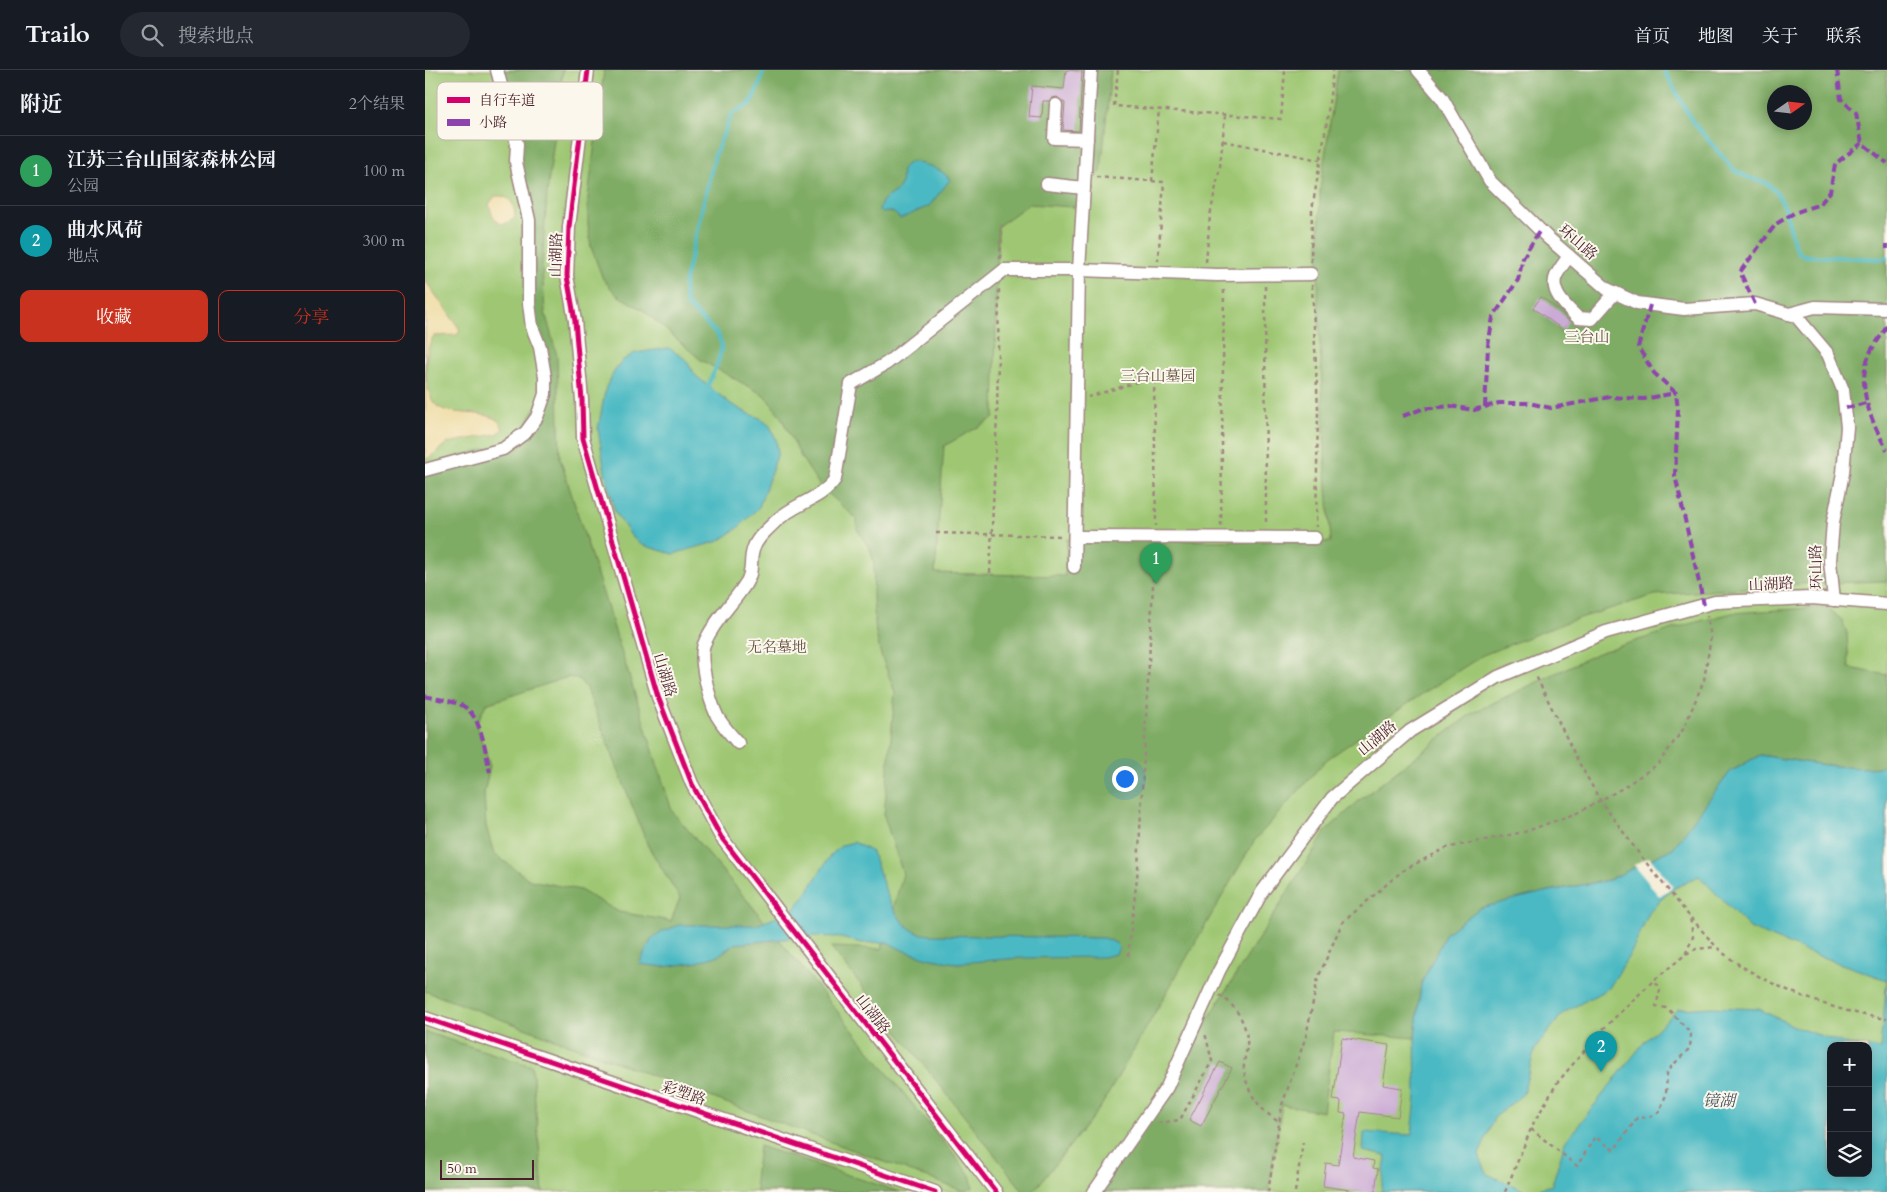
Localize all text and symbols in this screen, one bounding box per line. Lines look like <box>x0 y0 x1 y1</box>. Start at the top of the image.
search box <box>120 12 470 57</box>
text: Trailo <box>25 18 90 51</box>
icon: search <box>138 21 166 49</box>
text: 搜索地点 <box>178 23 254 49</box>
text: 首页 <box>1634 24 1670 49</box>
text: 地图 <box>1698 24 1734 49</box>
text: 关于 <box>1762 24 1798 49</box>
text: 联系 <box>1826 24 1862 49</box>
legend <box>437 82 603 140</box>
north arrow <box>1767 85 1812 130</box>
text: 附近 <box>20 90 62 119</box>
text: 自行车道 <box>479 91 535 110</box>
text: 2个结果 <box>349 93 405 115</box>
text: 小路 <box>479 113 507 132</box>
text: 江苏三台山国家森林公园 <box>67 147 276 173</box>
text: 1 <box>32 160 40 182</box>
text: 100 m <box>363 160 405 182</box>
text: 公园 <box>67 175 99 197</box>
text: 曲水风荷 <box>67 217 143 243</box>
street label: 环山路 <box>1554 220 1602 264</box>
text: 2 <box>32 230 40 252</box>
text: 300 m <box>363 230 405 252</box>
street label: 山湖路 <box>546 232 566 278</box>
text: 地点 <box>67 245 99 267</box>
button: 收藏 <box>20 290 208 342</box>
button: 分享 <box>218 290 405 342</box>
park label: 三台山 <box>1564 327 1610 347</box>
park label: 三台山墓园 <box>1120 366 1196 386</box>
pin: 1 <box>1140 543 1172 584</box>
street label: 环山路 <box>1805 544 1827 590</box>
street label: 山湖路 <box>1748 573 1794 595</box>
park label: 无名墓地 <box>747 637 807 657</box>
street label: 山湖路 <box>649 651 681 699</box>
street label: 山湖路 <box>1353 716 1401 760</box>
your location <box>1112 766 1138 792</box>
street label: 山湖路 <box>851 990 895 1038</box>
pin: 2 <box>1585 1031 1617 1072</box>
map controls <box>1827 1042 1872 1177</box>
button: + <box>1827 1042 1872 1087</box>
street label: 彩塑路 <box>659 1076 709 1110</box>
button: − <box>1827 1087 1872 1132</box>
water label: 镜湖 <box>1703 1090 1738 1112</box>
button: layers <box>1827 1132 1872 1177</box>
scale bar <box>440 1157 534 1180</box>
text: 50 m <box>447 1159 477 1178</box>

